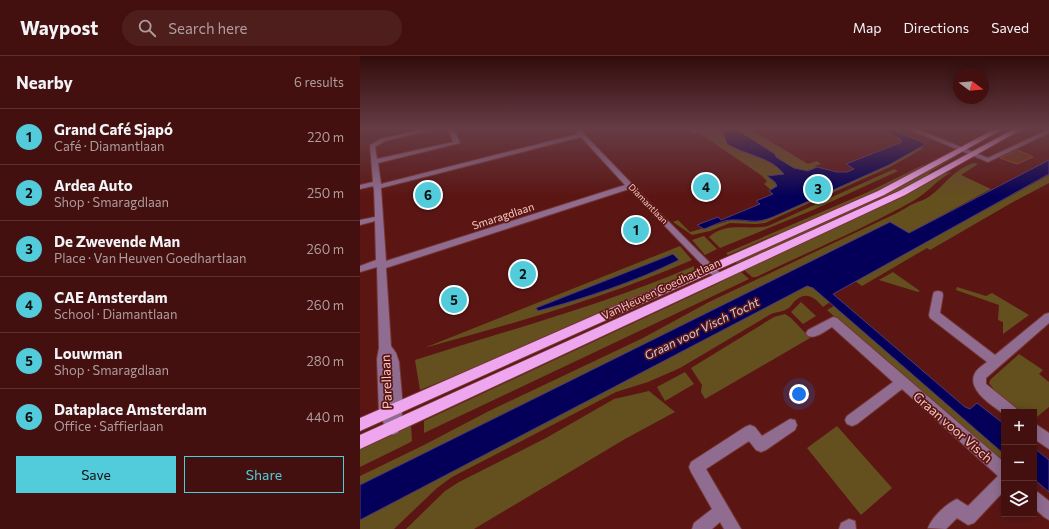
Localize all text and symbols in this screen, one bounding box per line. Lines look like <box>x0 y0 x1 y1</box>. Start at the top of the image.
search box <box>122 10 402 46</box>
text: Waypost <box>20 16 98 39</box>
icon: search <box>136 17 158 39</box>
text: Search here <box>168 19 248 37</box>
text: Map <box>853 19 882 36</box>
text: Directions <box>904 19 969 36</box>
text: Saved <box>991 19 1029 36</box>
north arrow <box>953 68 989 104</box>
text: Nearby <box>16 72 73 93</box>
text: 6 results <box>294 74 344 90</box>
text: Grand Café Sjapó <box>54 120 173 138</box>
text: 1 <box>26 129 32 145</box>
text: 220 m <box>307 129 344 145</box>
text: Café · Diamantlaan <box>54 138 164 154</box>
pin: 4 <box>693 172 719 202</box>
pin: 3 <box>805 174 831 204</box>
text: Ardea Auto <box>54 176 133 194</box>
pin: 6 <box>415 180 441 210</box>
street label: Diamantlaan <box>626 181 670 226</box>
text: 2 <box>25 185 33 201</box>
text: 250 m <box>307 185 344 201</box>
text: Shop · Smaragdlaan <box>54 194 169 210</box>
street label: Smaragdlaan <box>470 199 536 232</box>
pin: 1 <box>623 215 649 245</box>
text: De Zwevende Man <box>54 232 180 250</box>
text: 3 <box>25 241 33 257</box>
text: 260 m <box>307 241 344 257</box>
text: Place · Van Heuven Goedhartlaan <box>54 250 246 266</box>
street label: Van Heuven Goedhartlaan <box>599 255 722 322</box>
pin: 2 <box>510 259 536 289</box>
pin: 5 <box>441 285 467 315</box>
text: CAE Amsterdam <box>54 288 168 306</box>
water label: Graan voor Visch Tocht <box>642 294 762 362</box>
text: 4 <box>25 297 33 313</box>
text: 260 m <box>307 297 344 313</box>
text: School · Diamantlaan <box>54 306 177 322</box>
text: Louwman <box>54 344 122 362</box>
text: 5 <box>25 353 33 369</box>
text: 280 m <box>307 353 344 369</box>
street label: Parellaan <box>377 355 395 409</box>
text: Shop · Smaragdlaan <box>54 362 169 378</box>
your location <box>789 384 809 404</box>
street label: Graan voor Visch <box>910 388 996 466</box>
text: Dataplace Amsterdam <box>54 400 207 418</box>
text: 6 <box>25 409 33 425</box>
text: 440 m <box>306 409 344 425</box>
map controls <box>1001 409 1037 517</box>
button: + <box>1001 409 1037 445</box>
text: Office · Saffierlaan <box>54 418 163 434</box>
button: − <box>1001 445 1037 481</box>
button: Save <box>16 456 176 493</box>
button: Share <box>184 456 344 493</box>
button: layers <box>1001 481 1037 517</box>

